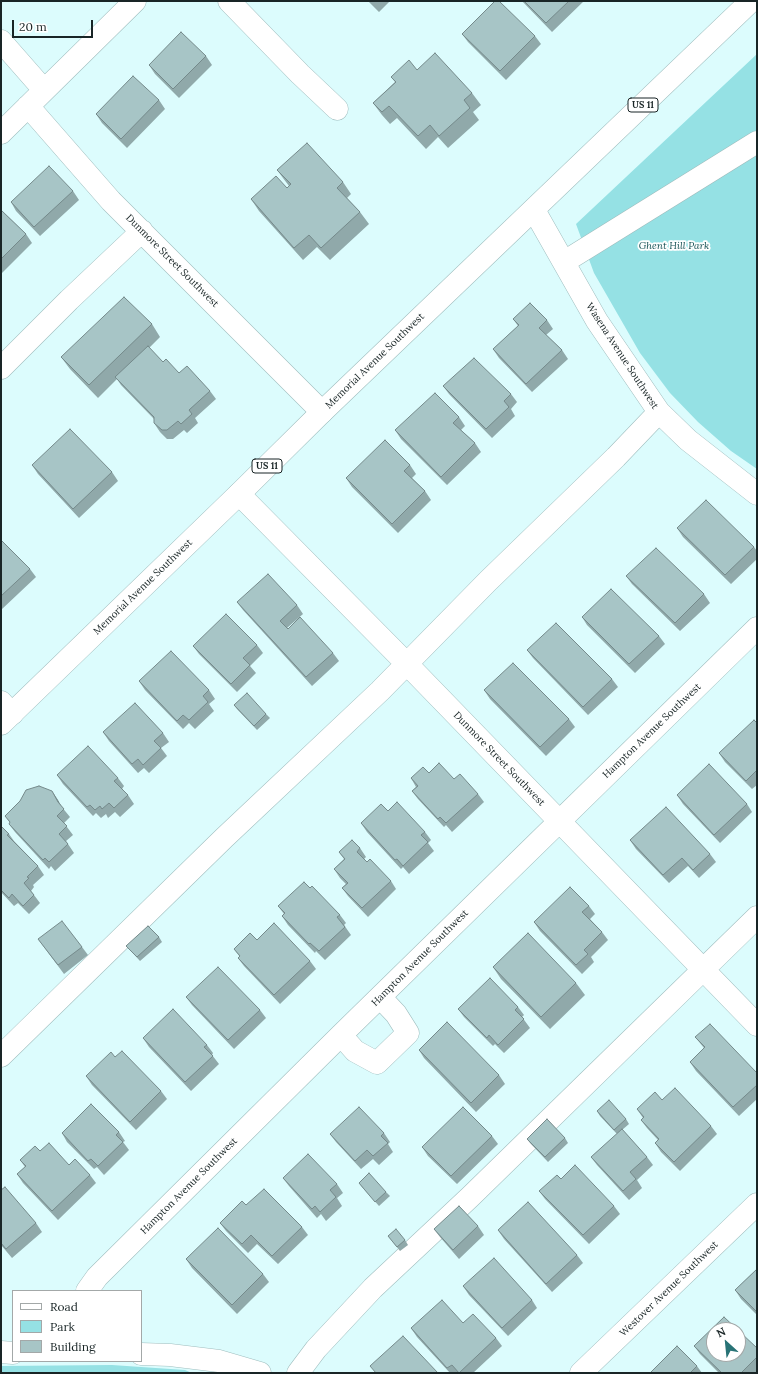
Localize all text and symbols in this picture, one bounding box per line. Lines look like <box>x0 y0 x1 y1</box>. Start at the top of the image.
scale bar <box>14 12 95 38</box>
text: 20 m <box>19 19 47 34</box>
road number: US 11 <box>628 98 658 112</box>
street label: Dunmore Street Southwest <box>123 212 221 310</box>
park label: Ghent Hill Park <box>639 240 709 252</box>
street label: Wasena Avenue Southwest <box>583 301 661 411</box>
street label: Memorial Avenue Southwest <box>323 311 427 411</box>
road number: US 11 <box>252 459 282 473</box>
street label: Memorial Avenue Southwest <box>91 537 195 637</box>
street label: Hampton Avenue Southwest <box>600 681 704 781</box>
street label: Dunmore Street Southwest <box>451 709 547 809</box>
street label: Hampton Avenue Southwest <box>369 907 471 1009</box>
street label: Hampton Avenue Southwest <box>138 1135 240 1237</box>
street label: Westover Avenue Southwest <box>617 1239 721 1339</box>
legend <box>12 1290 142 1362</box>
text: Road <box>50 1299 78 1314</box>
text: Park <box>50 1319 75 1334</box>
north arrow <box>706 1322 746 1362</box>
text: N <box>714 1324 728 1340</box>
text: Building <box>50 1339 96 1354</box>

